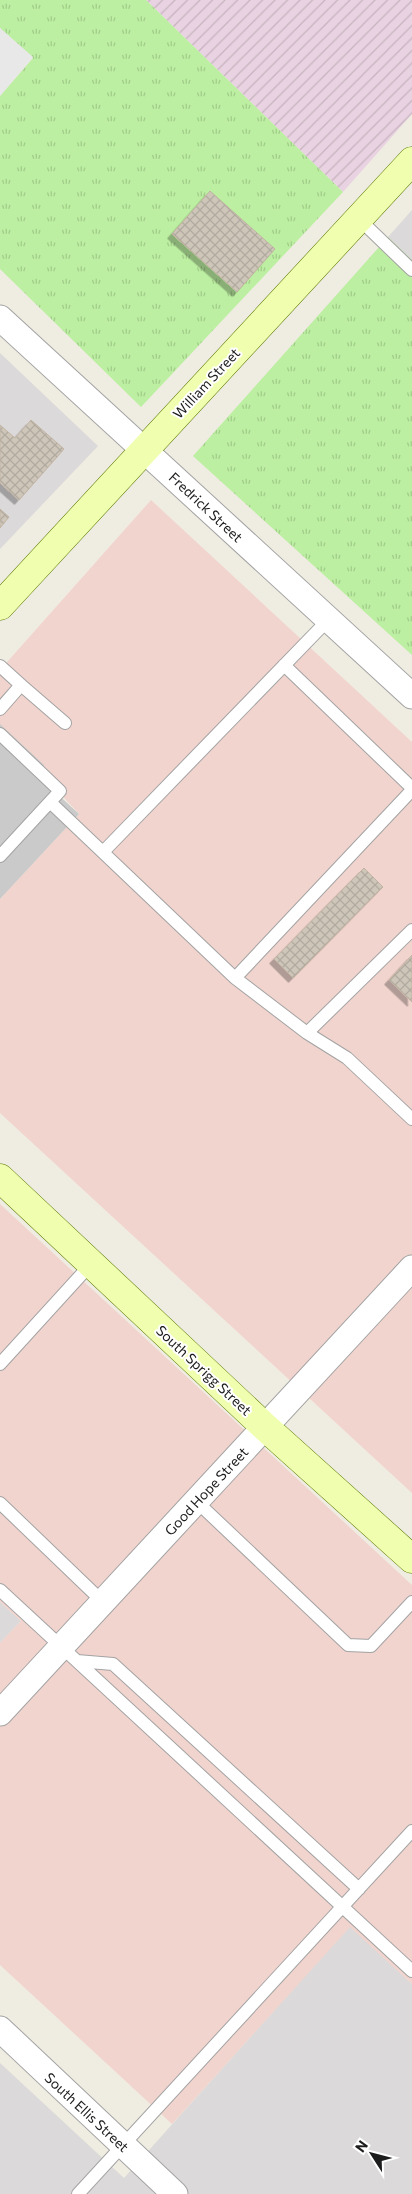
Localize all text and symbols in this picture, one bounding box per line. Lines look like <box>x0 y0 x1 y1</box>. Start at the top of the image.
street label: William Street <box>169 344 243 422</box>
street label: Fredrick Street <box>166 469 247 546</box>
street label: South Sprigg Street <box>153 1322 255 1419</box>
street label: Good Hope Street <box>161 1443 251 1539</box>
street label: South Ellis Street <box>42 2069 133 2155</box>
north arrow <box>347 2129 397 2179</box>
text: N <box>351 2137 371 2155</box>

